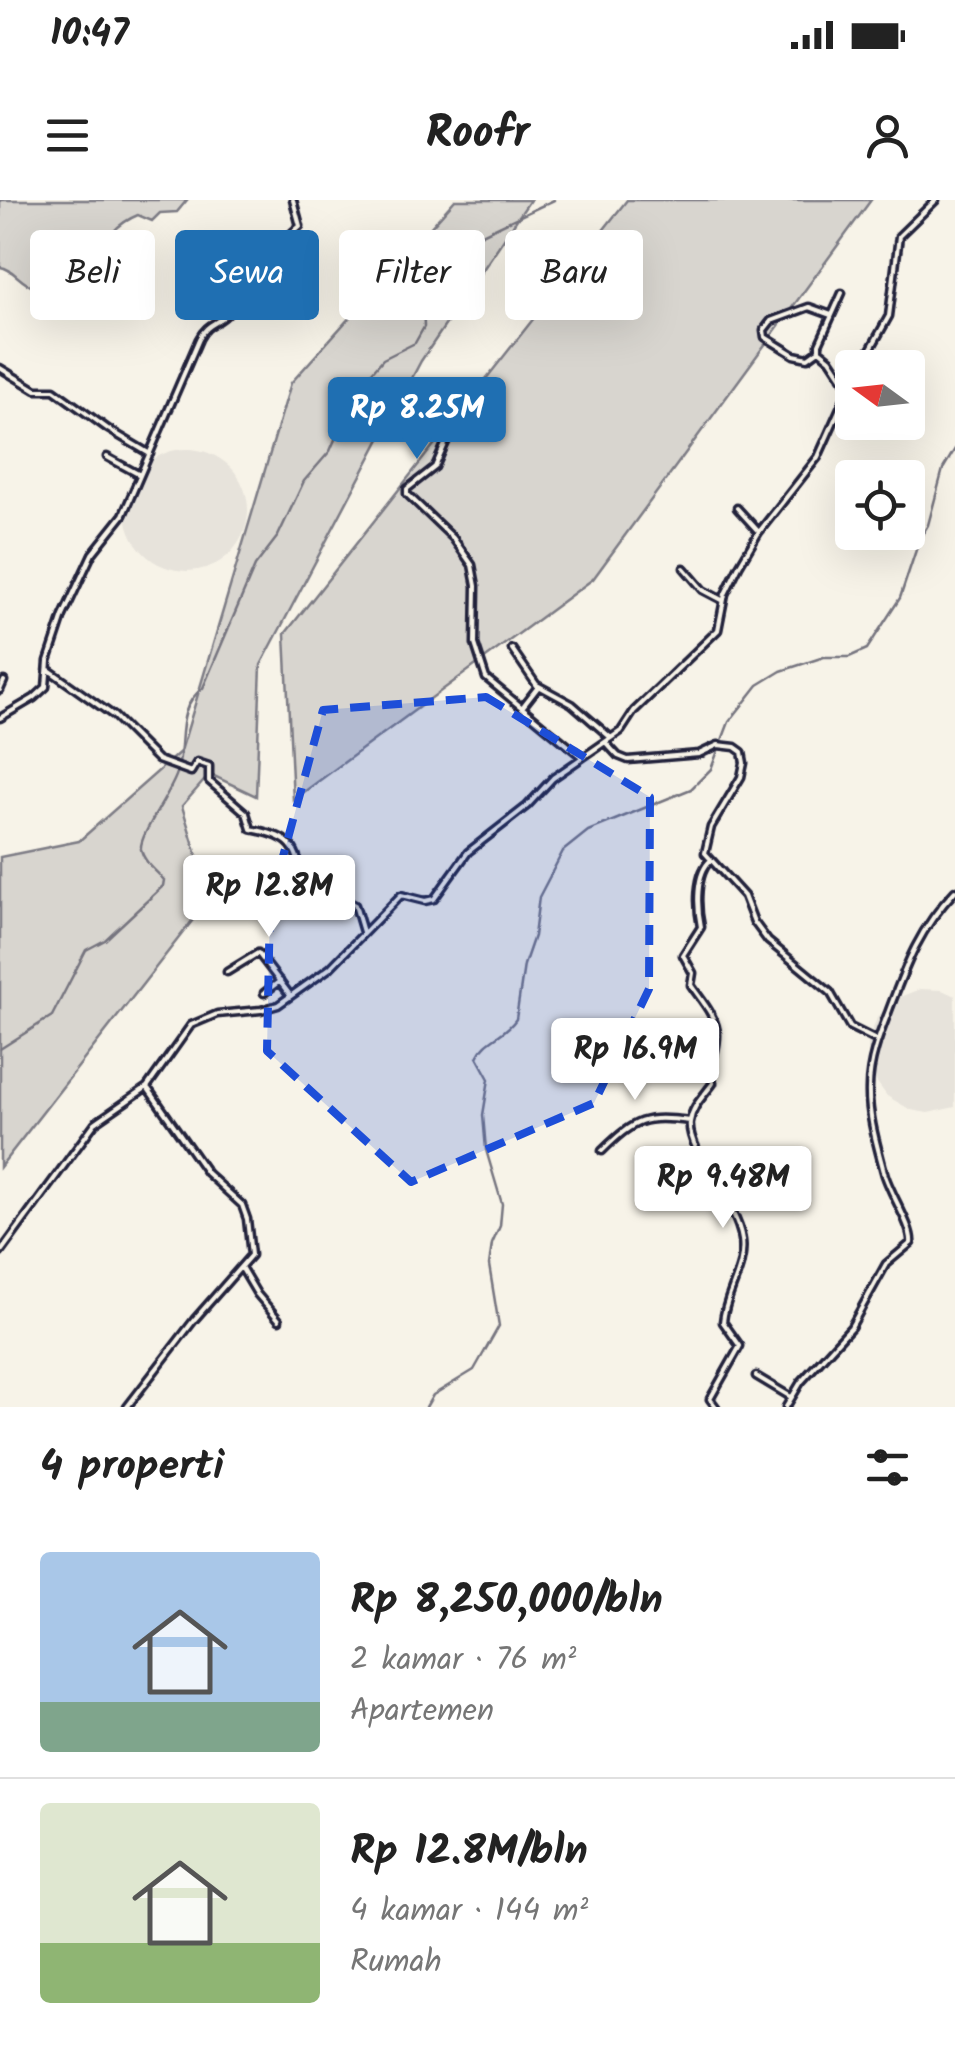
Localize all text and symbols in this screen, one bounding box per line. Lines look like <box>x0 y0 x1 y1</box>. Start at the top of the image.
text: 10:47 <box>50 5 129 65</box>
text: Roofr <box>426 99 529 171</box>
icon: menu <box>40 108 95 163</box>
icon: person <box>860 108 915 163</box>
chip: Beli <box>30 230 155 320</box>
chip: Sewa <box>175 230 319 320</box>
chip: Filter <box>339 230 485 320</box>
chip: Baru <box>505 230 643 320</box>
north arrow <box>835 350 925 440</box>
map controls <box>835 350 925 550</box>
pin: Rp 8.25M <box>314 377 520 462</box>
text: Rp 8.25M <box>350 384 484 435</box>
button: locate <box>835 460 925 550</box>
pin: Rp 12.8M <box>166 855 372 940</box>
text: Rp 12.8M <box>205 862 333 913</box>
pin: Rp 16.9M <box>532 1018 738 1103</box>
text: Rp 16.9M <box>573 1025 697 1076</box>
pin: Rp 9.48M <box>620 1146 826 1231</box>
text: Rp 9.48M <box>656 1153 790 1204</box>
text: 4 properti <box>40 1434 224 1501</box>
icon: filters <box>860 1440 915 1495</box>
text: Rp 8,250,000/bln <box>350 1568 663 1635</box>
icon: home <box>120 1592 240 1712</box>
text: 2 kamar · 76 m² <box>350 1635 576 1686</box>
text: Apartemen <box>350 1686 494 1737</box>
text: Rp 12.8M/bln <box>350 1819 588 1886</box>
icon: home <box>120 1843 240 1963</box>
text: 4 kamar · 144 m² <box>350 1886 588 1937</box>
text: Rumah <box>350 1937 442 1988</box>

